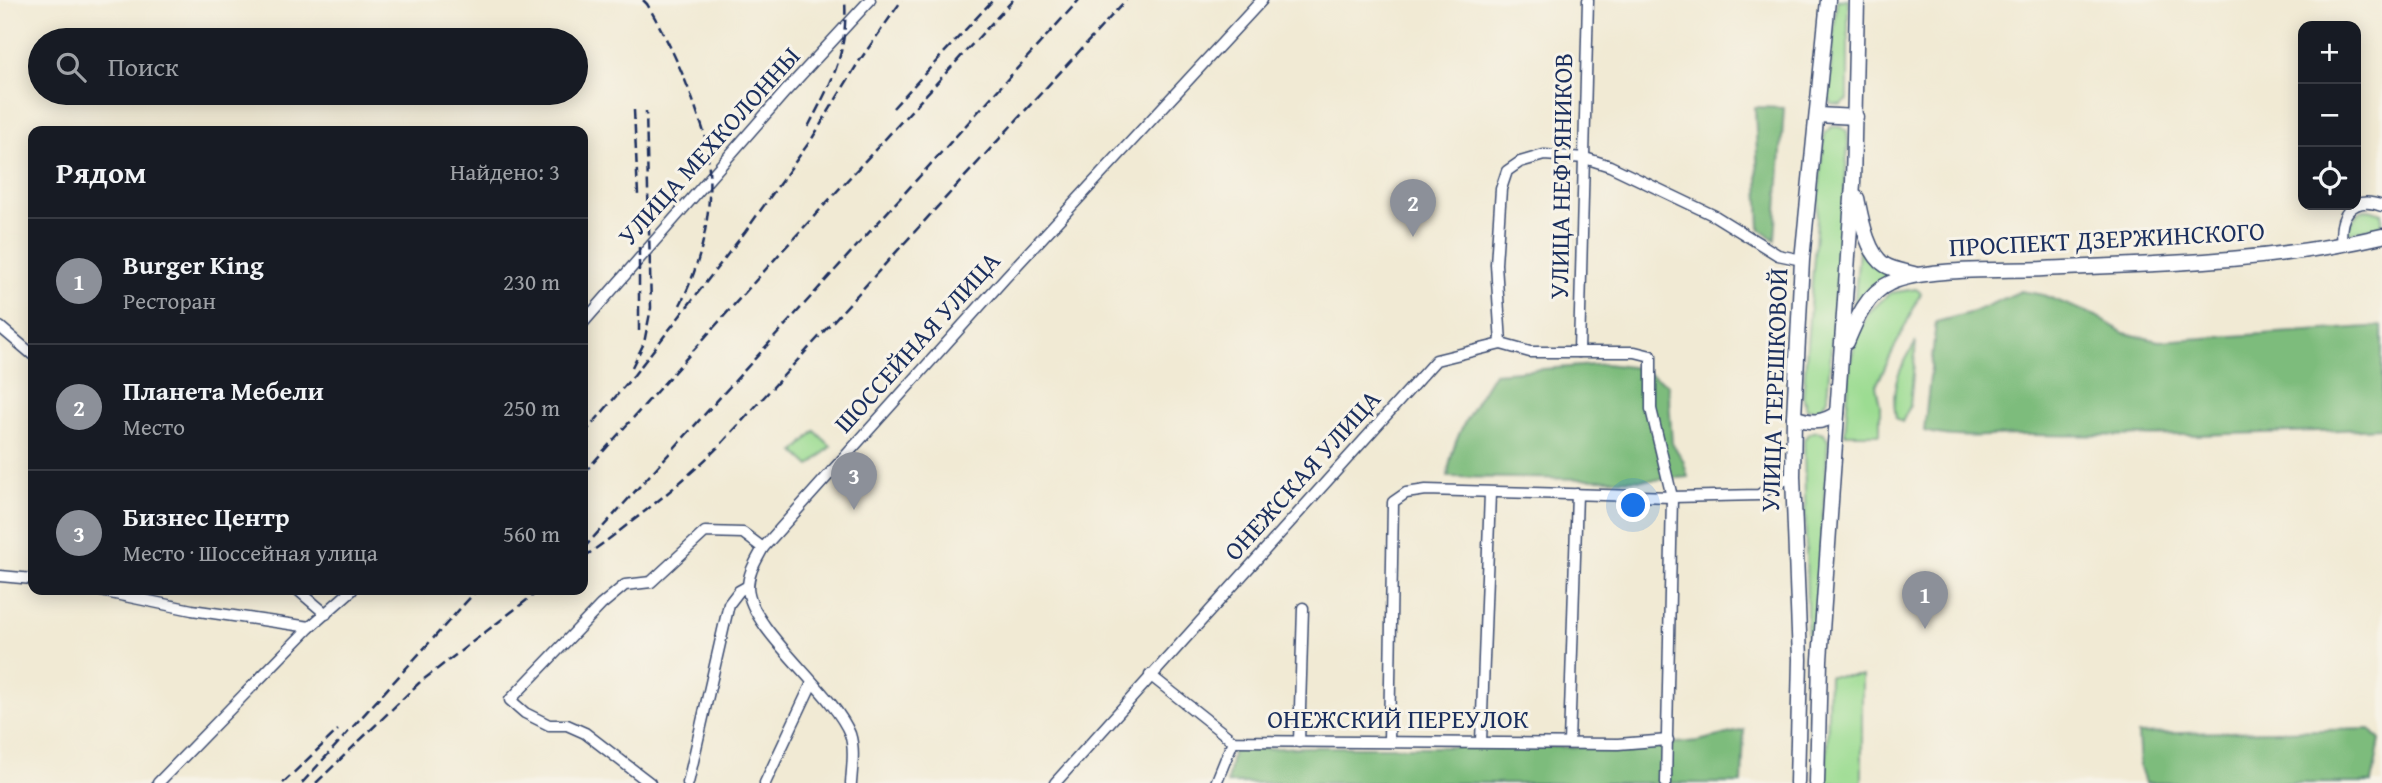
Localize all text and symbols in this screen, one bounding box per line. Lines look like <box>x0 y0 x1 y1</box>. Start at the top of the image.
map controls <box>2298 21 2361 210</box>
button: + <box>2298 21 2361 84</box>
search box <box>28 28 588 105</box>
street label: УЛИЦА МЕХКОЛОННЫ <box>608 37 809 254</box>
text: Поиск <box>108 47 179 86</box>
icon: search <box>52 48 90 86</box>
street label: УЛИЦА НЕФТЯНИКОВ <box>1539 52 1582 300</box>
button: − <box>2298 84 2361 147</box>
button: locate <box>2298 147 2361 210</box>
text: Рядом <box>56 150 147 194</box>
text: Найдено: 3 <box>450 155 560 188</box>
pin: 2 <box>1390 179 1436 237</box>
street label: ПРОСПЕКТ ДЗЕРЖИНСКОГО <box>1948 211 2266 266</box>
street label: ШОССЕЙНАЯ УЛИЦА <box>824 242 1009 441</box>
text: Burger King <box>123 245 264 284</box>
text: 1 <box>73 265 85 298</box>
text: 230 m <box>503 265 560 298</box>
street label: УЛИЦА ТЕРЕШКОВОЙ <box>1750 267 1797 513</box>
text: Ресторан <box>123 284 216 317</box>
text: Планета Мебели <box>123 371 324 410</box>
street label: ОНЕЖСКАЯ УЛИЦА <box>1214 380 1389 569</box>
text: 2 <box>73 391 85 424</box>
text: 250 m <box>503 391 560 424</box>
text: Место <box>123 410 185 443</box>
pin: 3 <box>831 452 877 510</box>
your location <box>1616 488 1650 522</box>
text: Бизнес Центр <box>123 497 289 536</box>
text: 3 <box>73 517 85 550</box>
text: 560 m <box>503 517 560 550</box>
text: Место · Шоссейная улица <box>123 536 378 569</box>
pin: 1 <box>1902 571 1948 629</box>
street label: ОНЕЖСКИЙ ПЕРЕУЛОК <box>1267 699 1529 738</box>

